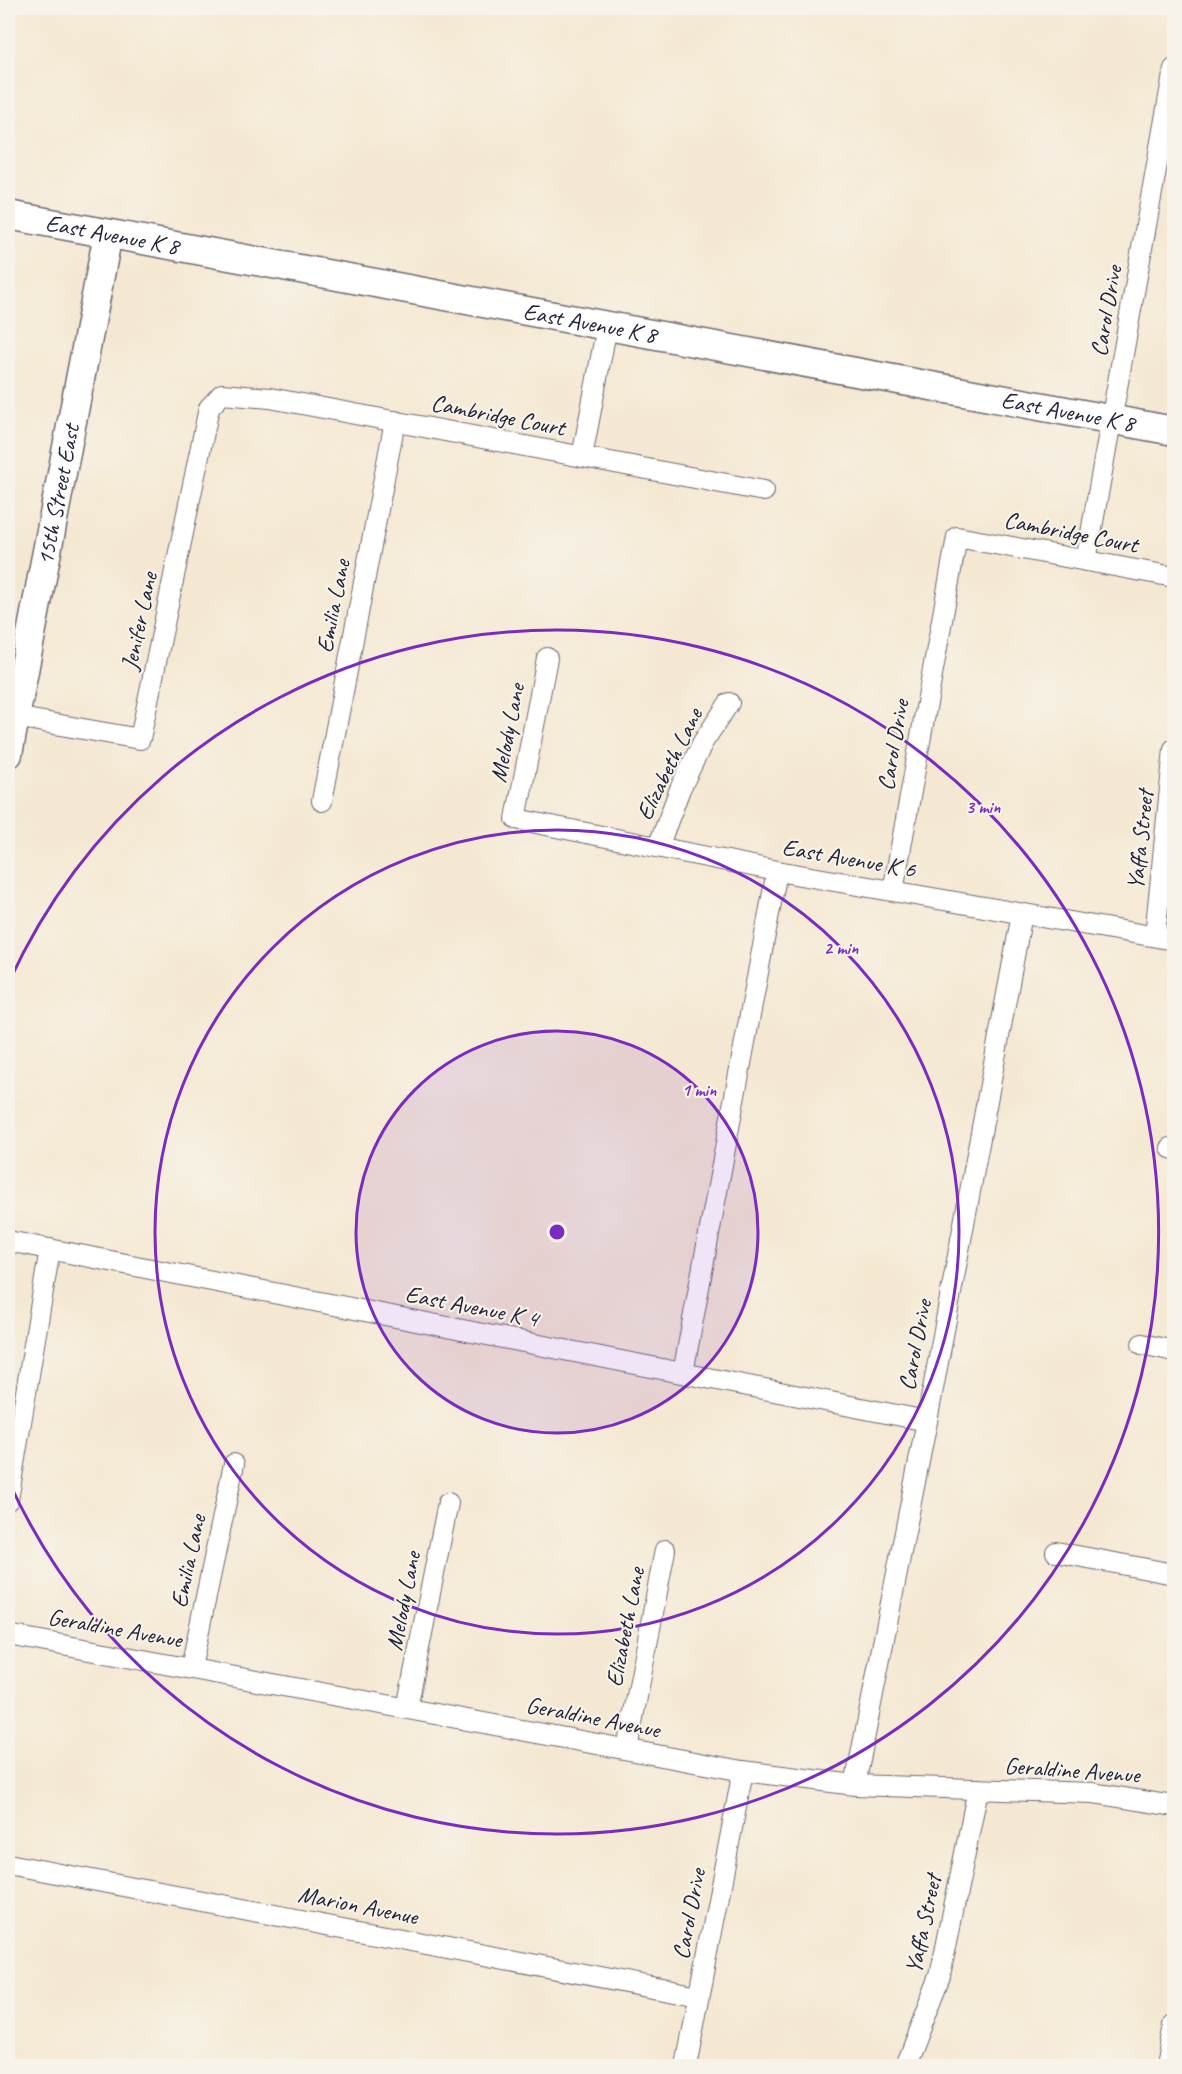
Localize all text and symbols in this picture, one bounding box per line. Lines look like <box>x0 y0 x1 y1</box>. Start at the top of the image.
street label: East Avenue K 8 <box>43 207 183 262</box>
street label: Carol Drive <box>1083 261 1129 359</box>
street label: East Avenue K 8 <box>521 296 661 350</box>
street label: East Avenue K 8 <box>999 384 1139 439</box>
street label: Cambridge Court <box>429 387 569 443</box>
street label: 15th Street East <box>30 420 86 568</box>
street label: Cambridge Court <box>1002 504 1142 560</box>
street label: Emilia Lane <box>309 555 357 655</box>
street label: Jenifer Lane <box>114 567 164 673</box>
street label: Melody Lane <box>483 679 532 785</box>
street label: Carol Drive <box>870 695 916 793</box>
street label: Elizabeth Lane <box>629 701 710 825</box>
street label: Yaffa Street <box>1120 786 1160 891</box>
text: 3 min <box>966 796 1001 818</box>
street label: East Avenue K 6 <box>780 832 919 885</box>
text: 2 min <box>824 937 859 959</box>
text: 1 min <box>682 1079 717 1101</box>
centre of rings <box>547 1222 567 1242</box>
street label: East Avenue K 4 <box>403 1278 543 1334</box>
street label: Carol Drive <box>892 1295 939 1393</box>
street label: Emilia Lane <box>164 1510 213 1610</box>
street label: Melody Lane <box>379 1547 428 1653</box>
street label: Elizabeth Lane <box>599 1563 652 1689</box>
street label: Geraldine Avenue <box>46 1601 186 1655</box>
street label: Geraldine Avenue <box>524 1689 664 1745</box>
street label: Geraldine Avenue <box>1003 1750 1143 1790</box>
street label: Carol Drive <box>666 1864 713 1962</box>
street label: Yaffa Street <box>898 1869 949 1976</box>
street label: Marion Avenue <box>296 1879 423 1932</box>

